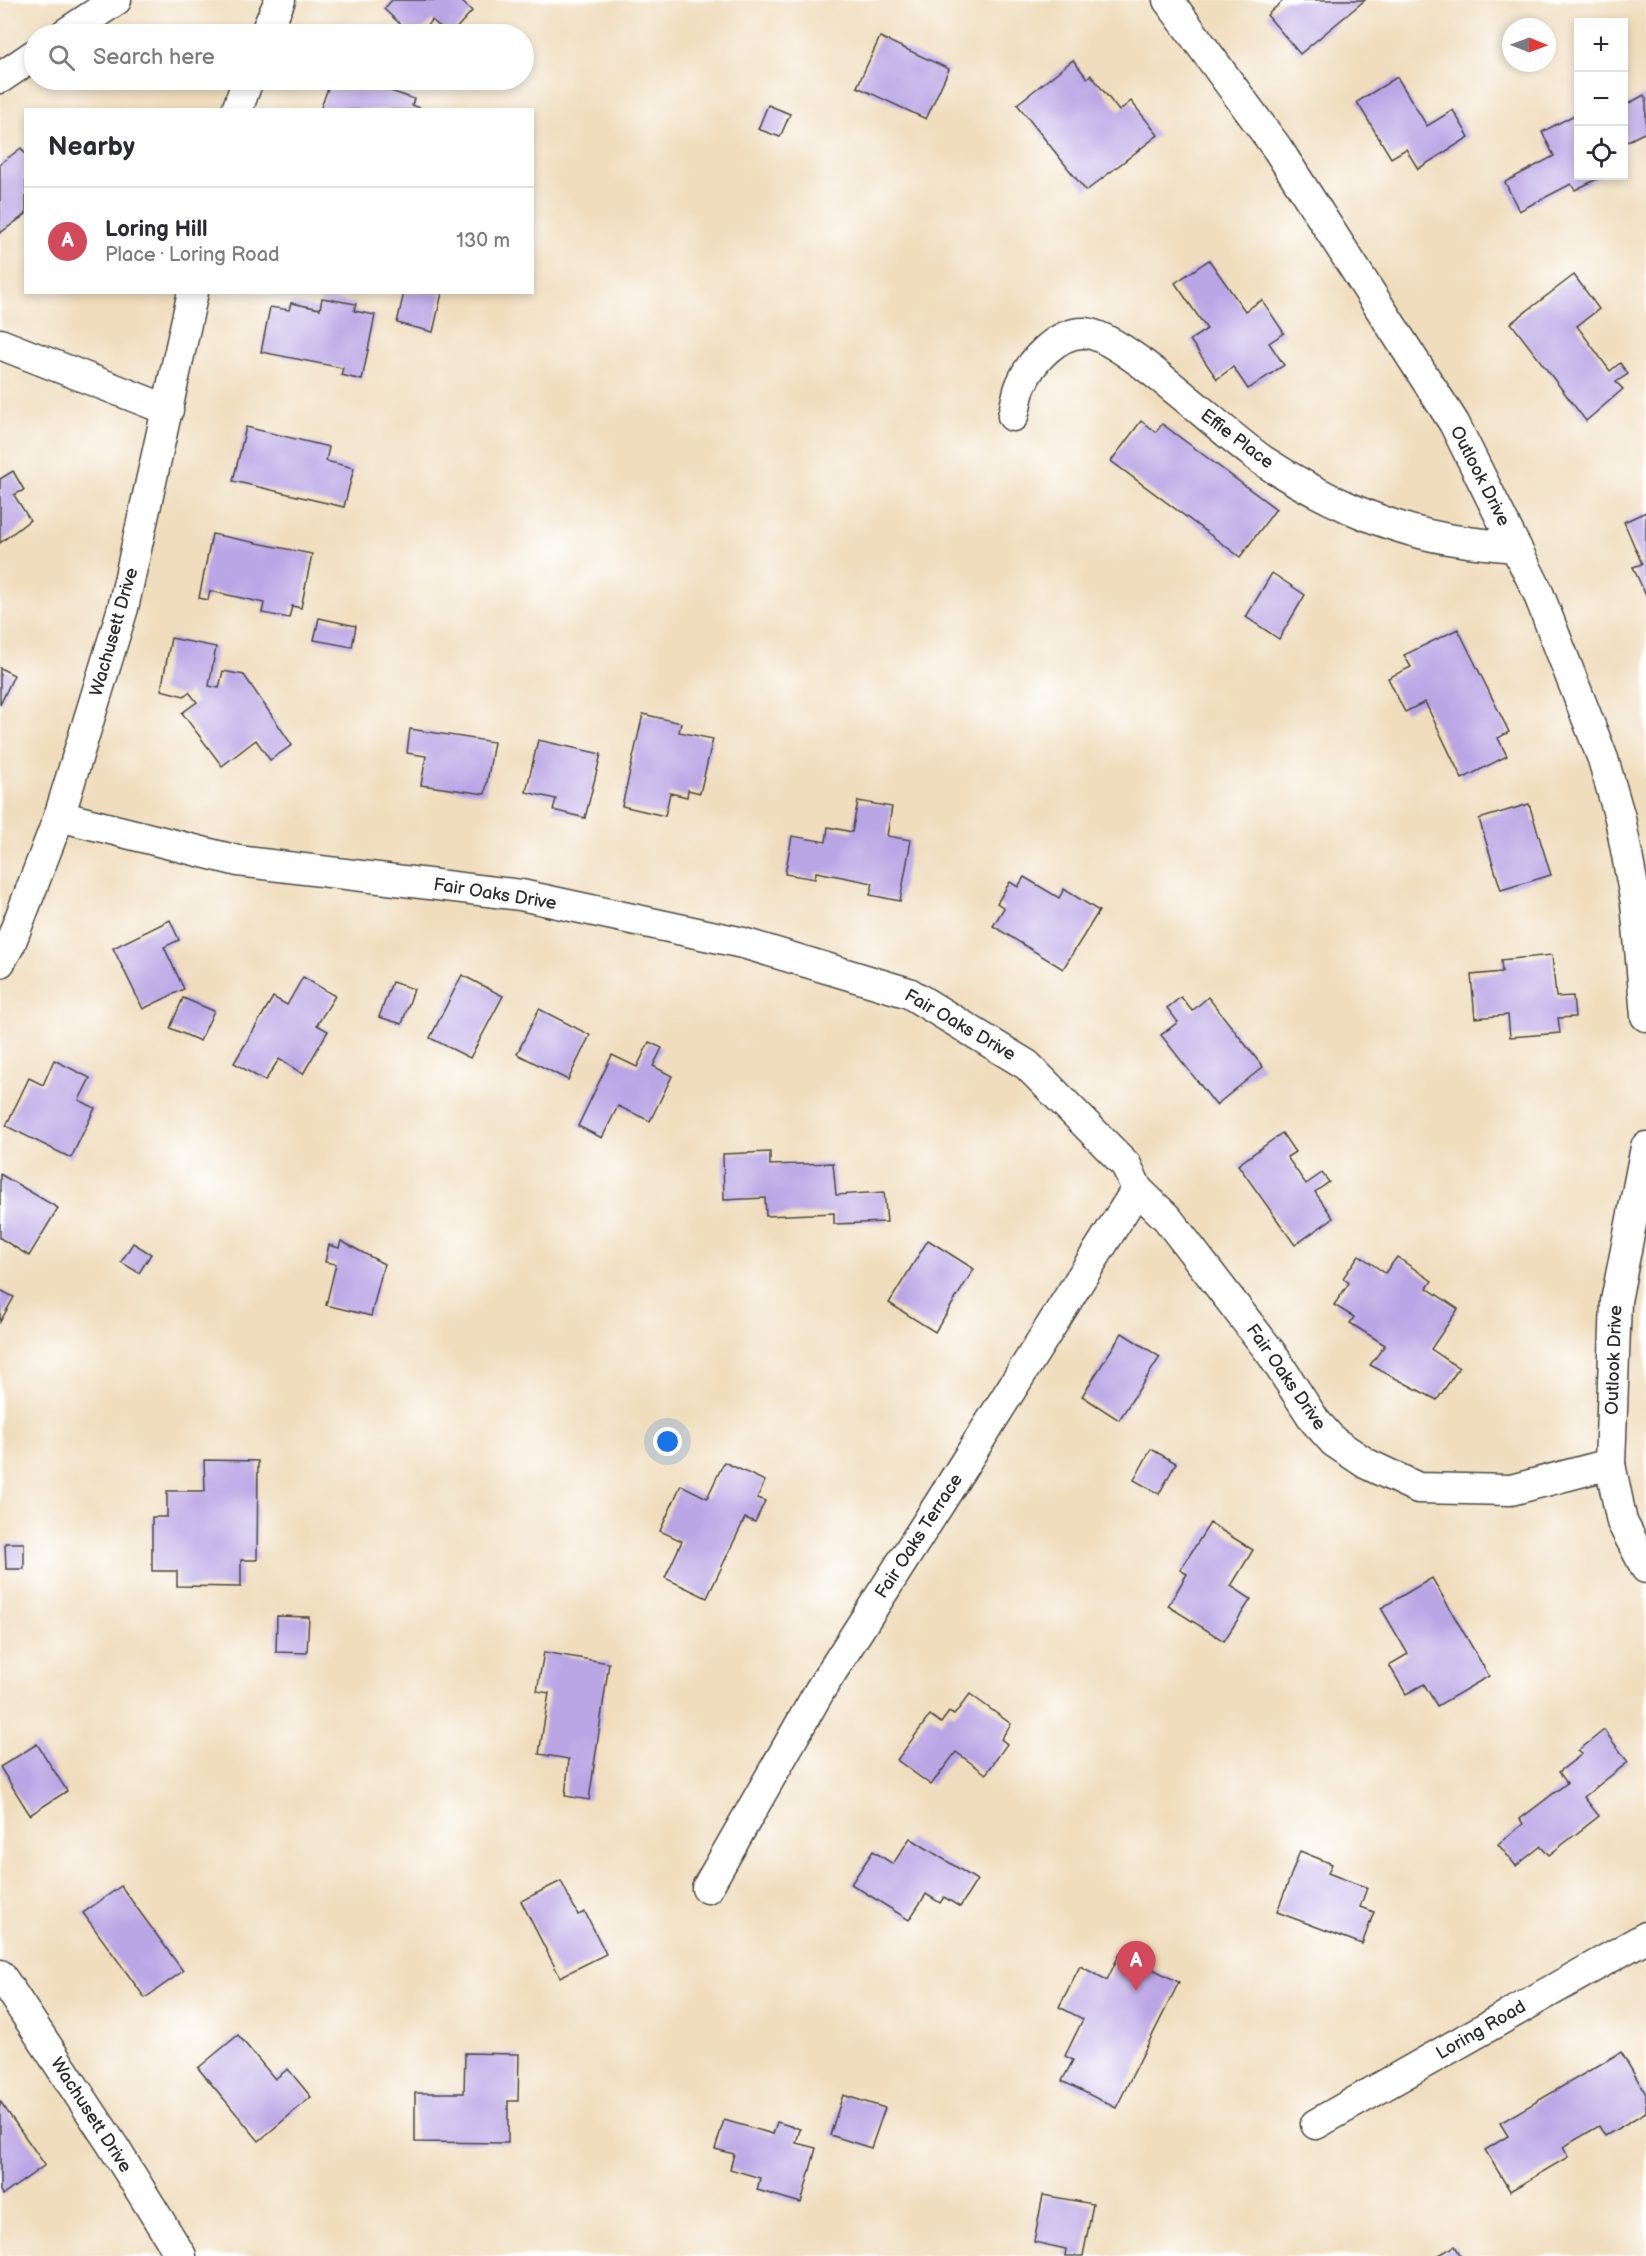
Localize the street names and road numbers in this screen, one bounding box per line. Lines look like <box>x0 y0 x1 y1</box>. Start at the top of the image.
street label: Effie Place <box>1196 405 1278 473</box>
street label: Outlook Drive <box>1446 422 1514 530</box>
street label: Wachusett Drive <box>86 565 142 699</box>
street label: Fair Oaks Drive <box>432 874 558 914</box>
street label: Fair Oaks Drive <box>901 985 1019 1065</box>
street label: Outlook Drive <box>1602 1305 1626 1415</box>
street label: Fair Oaks Drive <box>1242 1320 1330 1434</box>
street label: Fair Oaks Terrace <box>871 1469 967 1602</box>
street label: Loring Road <box>1433 1996 1529 2064</box>
street label: Wachusett Drive <box>46 2054 136 2177</box>

